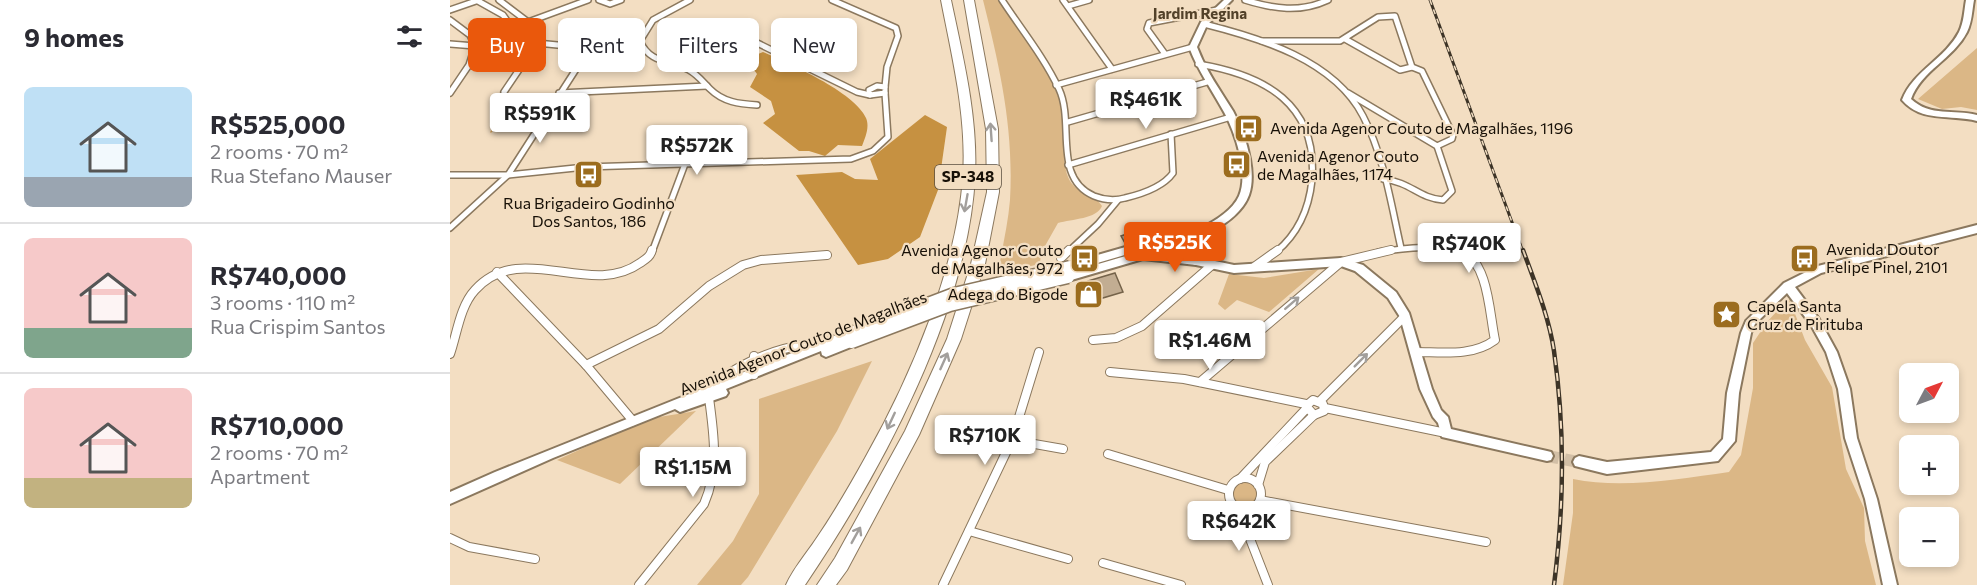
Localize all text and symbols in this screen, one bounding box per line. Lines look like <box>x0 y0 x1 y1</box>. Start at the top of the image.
district label: Jardim Regina <box>1153 4 1247 22</box>
chip: Buy <box>468 18 546 72</box>
chip: Rent <box>558 18 645 72</box>
chip: Filters <box>657 18 759 72</box>
chip: New <box>771 18 857 72</box>
icon: filters <box>393 20 426 53</box>
text: 9 homes <box>24 21 124 52</box>
pin: R$461K <box>1097 79 1195 130</box>
text: R$461K <box>1110 86 1182 110</box>
pin: R$591K <box>491 93 589 144</box>
text: R$591K <box>504 100 576 124</box>
text: R$525,000 <box>210 108 346 139</box>
icon: home <box>72 111 144 183</box>
bus stop icon: Avenida Agenor Couto de Magalhães, 1196 <box>1233 112 1265 144</box>
place label: Avenida Agenor Couto de Magalhães, 1196 <box>1270 118 1573 137</box>
one-way arrow <box>985 122 996 142</box>
pin: R$572K <box>648 125 746 176</box>
text: R$572K <box>660 132 734 156</box>
text: 2 rooms · 70 m² <box>210 139 348 163</box>
place label: Avenida Agenor Couto de Magalhães, 1174 <box>1257 146 1419 183</box>
bus stop icon: Avenida Agenor Couto de Magalhães, 1174 <box>1220 149 1252 181</box>
bus stop icon: Rua Brigadeiro Godinho Dos Santos, 186 <box>573 159 605 191</box>
text: Rua Stefano Mauser <box>210 163 392 187</box>
road number: SP-348 <box>935 165 1001 189</box>
place label: Rua Brigadeiro Godinho Dos Santos, 186 <box>503 193 675 230</box>
one-way arrow <box>960 193 971 213</box>
pin: R$525K <box>1126 222 1224 273</box>
pin: R$740K <box>1420 223 1518 274</box>
text: R$525K <box>1138 229 1212 253</box>
text: R$740K <box>1432 230 1506 254</box>
place label: Avenida Doutor Felipe Pinel, 2101 <box>1826 239 1948 276</box>
place label: Avenida Agenor Couto de Magalhães, 972 <box>901 240 1063 277</box>
bus stop icon: Avenida Doutor Felipe Pinel, 2101 <box>1789 242 1821 274</box>
bus stop icon: Avenida Agenor Couto de Magalhães, 972 <box>1068 243 1100 275</box>
text: R$740,000 <box>210 259 347 290</box>
icon: home <box>72 262 144 334</box>
shop icon: Adega do Bigode <box>1073 278 1105 310</box>
place label: Adega do Bigode <box>948 284 1068 303</box>
street label: Avenida Agenor Couto de Magalhães <box>676 286 929 399</box>
text: 3 rooms · 110 m² <box>210 290 355 314</box>
one-way arrow <box>1284 296 1299 310</box>
place label: Capela Santa Cruz de Pirituba <box>1747 296 1863 333</box>
place icon: Capela Santa Cruz de Pirituba <box>1710 299 1742 331</box>
text: Rua Crispim Santos <box>210 314 386 338</box>
pin: R$1.46M <box>1155 320 1265 371</box>
text: R$1.46M <box>1168 327 1252 351</box>
one-way arrow <box>939 353 950 371</box>
one-way arrow <box>1354 353 1369 367</box>
north arrow <box>1899 363 1959 423</box>
map controls <box>1899 363 1959 567</box>
text: R$710,000 <box>210 409 344 440</box>
icon: home <box>72 412 144 484</box>
one-way arrow <box>885 412 897 430</box>
pin: R$710K <box>936 415 1034 466</box>
text: R$710K <box>949 422 1021 446</box>
button: + <box>1899 435 1959 495</box>
text: 2 rooms · 70 m² <box>210 440 348 464</box>
pin: R$1.15M <box>638 447 748 498</box>
text: R$1.15M <box>654 454 732 478</box>
text: Apartment <box>210 464 310 488</box>
pin: R$642K <box>1190 501 1288 552</box>
button: − <box>1899 507 1959 567</box>
text: R$642K <box>1201 508 1277 532</box>
one-way arrow <box>850 527 862 544</box>

